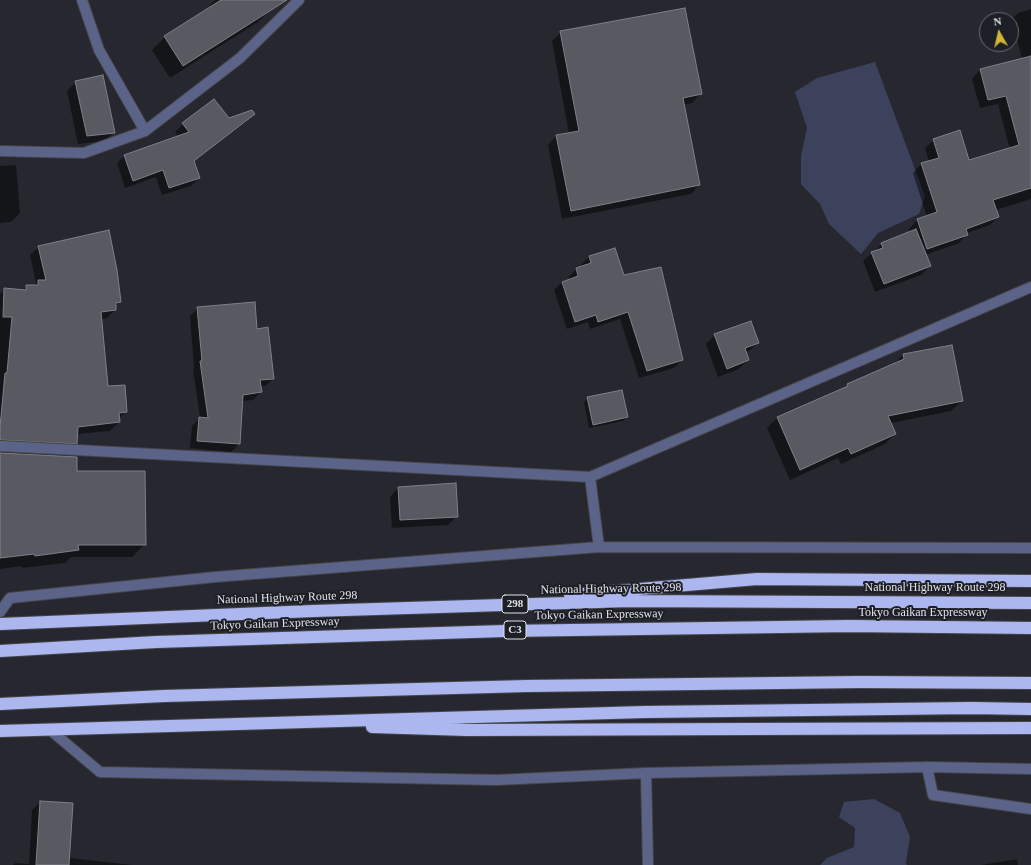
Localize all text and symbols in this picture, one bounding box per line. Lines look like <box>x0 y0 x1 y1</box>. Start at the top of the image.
north arrow <box>979 12 1019 52</box>
text: N <box>993 15 1002 28</box>
street label: National Highway Route 298 <box>540 581 682 597</box>
street label: National Highway Route 298 <box>865 581 1005 595</box>
street label: National Highway Route 298 <box>216 588 358 608</box>
road number: 298 <box>502 595 528 613</box>
street label: Tokyo Gaikan Expressway <box>858 606 988 620</box>
street label: Tokyo Gaikan Expressway <box>534 607 664 623</box>
street label: Tokyo Gaikan Expressway <box>210 615 340 633</box>
road number: C3 <box>504 621 526 639</box>

